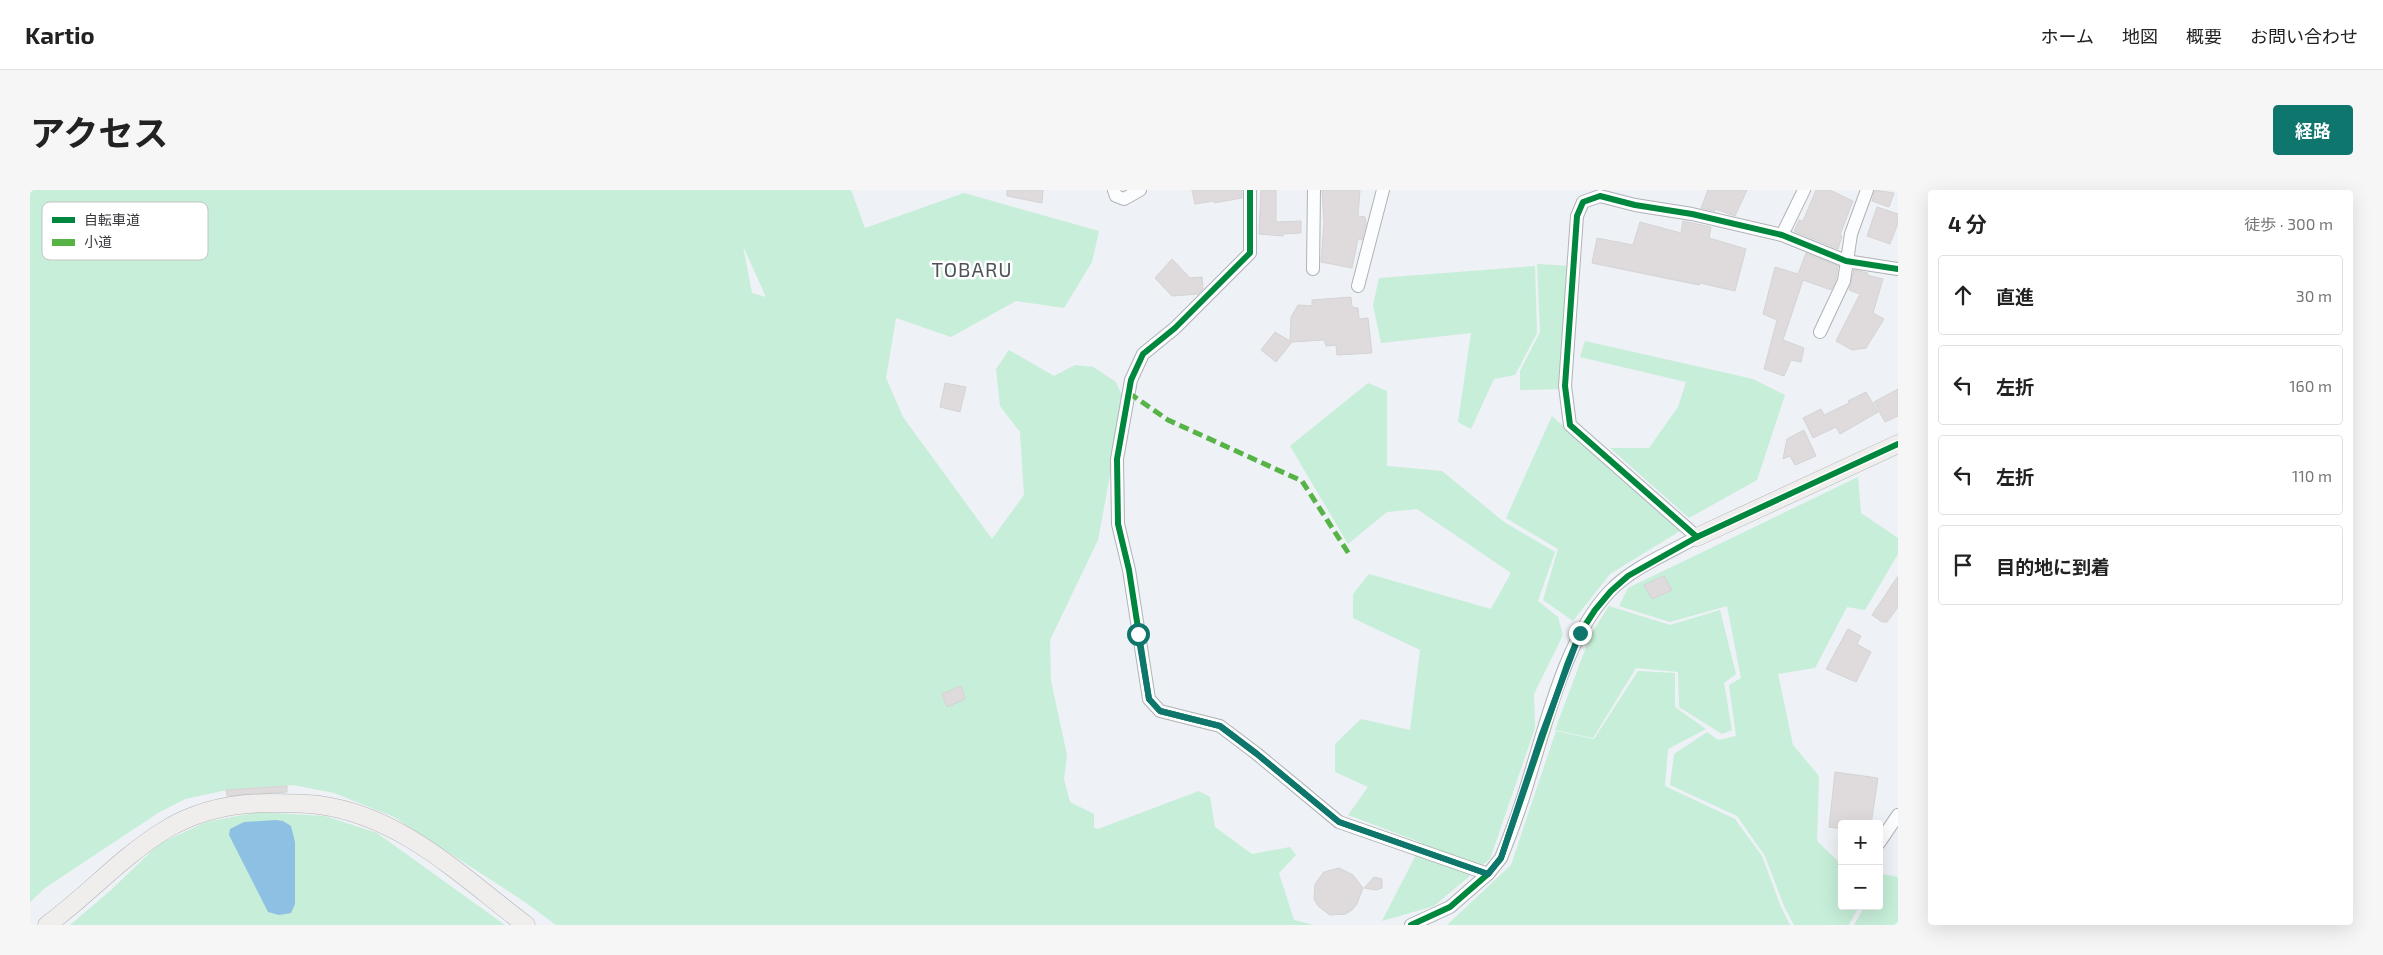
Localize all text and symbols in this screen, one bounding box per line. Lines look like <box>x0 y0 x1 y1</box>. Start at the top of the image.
text: Kartio <box>25 20 95 49</box>
text: ホーム <box>2041 25 2094 47</box>
text: 地図 <box>2122 25 2158 47</box>
text: 概要 <box>2186 25 2222 47</box>
text: お問い合わせ <box>2250 25 2358 47</box>
button: 経路 <box>2273 105 2353 155</box>
text: アクセス <box>30 111 168 153</box>
legend <box>42 202 208 260</box>
text: 自転車道 <box>84 211 140 228</box>
text: 4 分 <box>1948 211 1987 236</box>
text: 徒歩 · 300 m <box>2244 214 2333 233</box>
text: 小道 <box>84 233 112 250</box>
district label: TOBARU <box>931 257 1013 281</box>
icon: ahead <box>1949 281 1977 309</box>
text: 直進 <box>1996 285 2034 308</box>
text: 30 m <box>2296 286 2332 305</box>
icon: left <box>1949 371 1977 399</box>
text: 左折 <box>1996 375 2034 398</box>
text: 160 m <box>2289 376 2332 395</box>
icon: left <box>1949 461 1977 489</box>
text: 左折 <box>1996 465 2034 488</box>
text: 110 m <box>2292 466 2332 485</box>
icon: arrive <box>1949 551 1977 579</box>
text: 目的地に到着 <box>1996 555 2110 578</box>
route end <box>1569 622 1592 645</box>
route start <box>1127 623 1150 646</box>
map controls <box>1838 820 1883 910</box>
button: + <box>1838 820 1883 865</box>
button: − <box>1838 865 1883 910</box>

